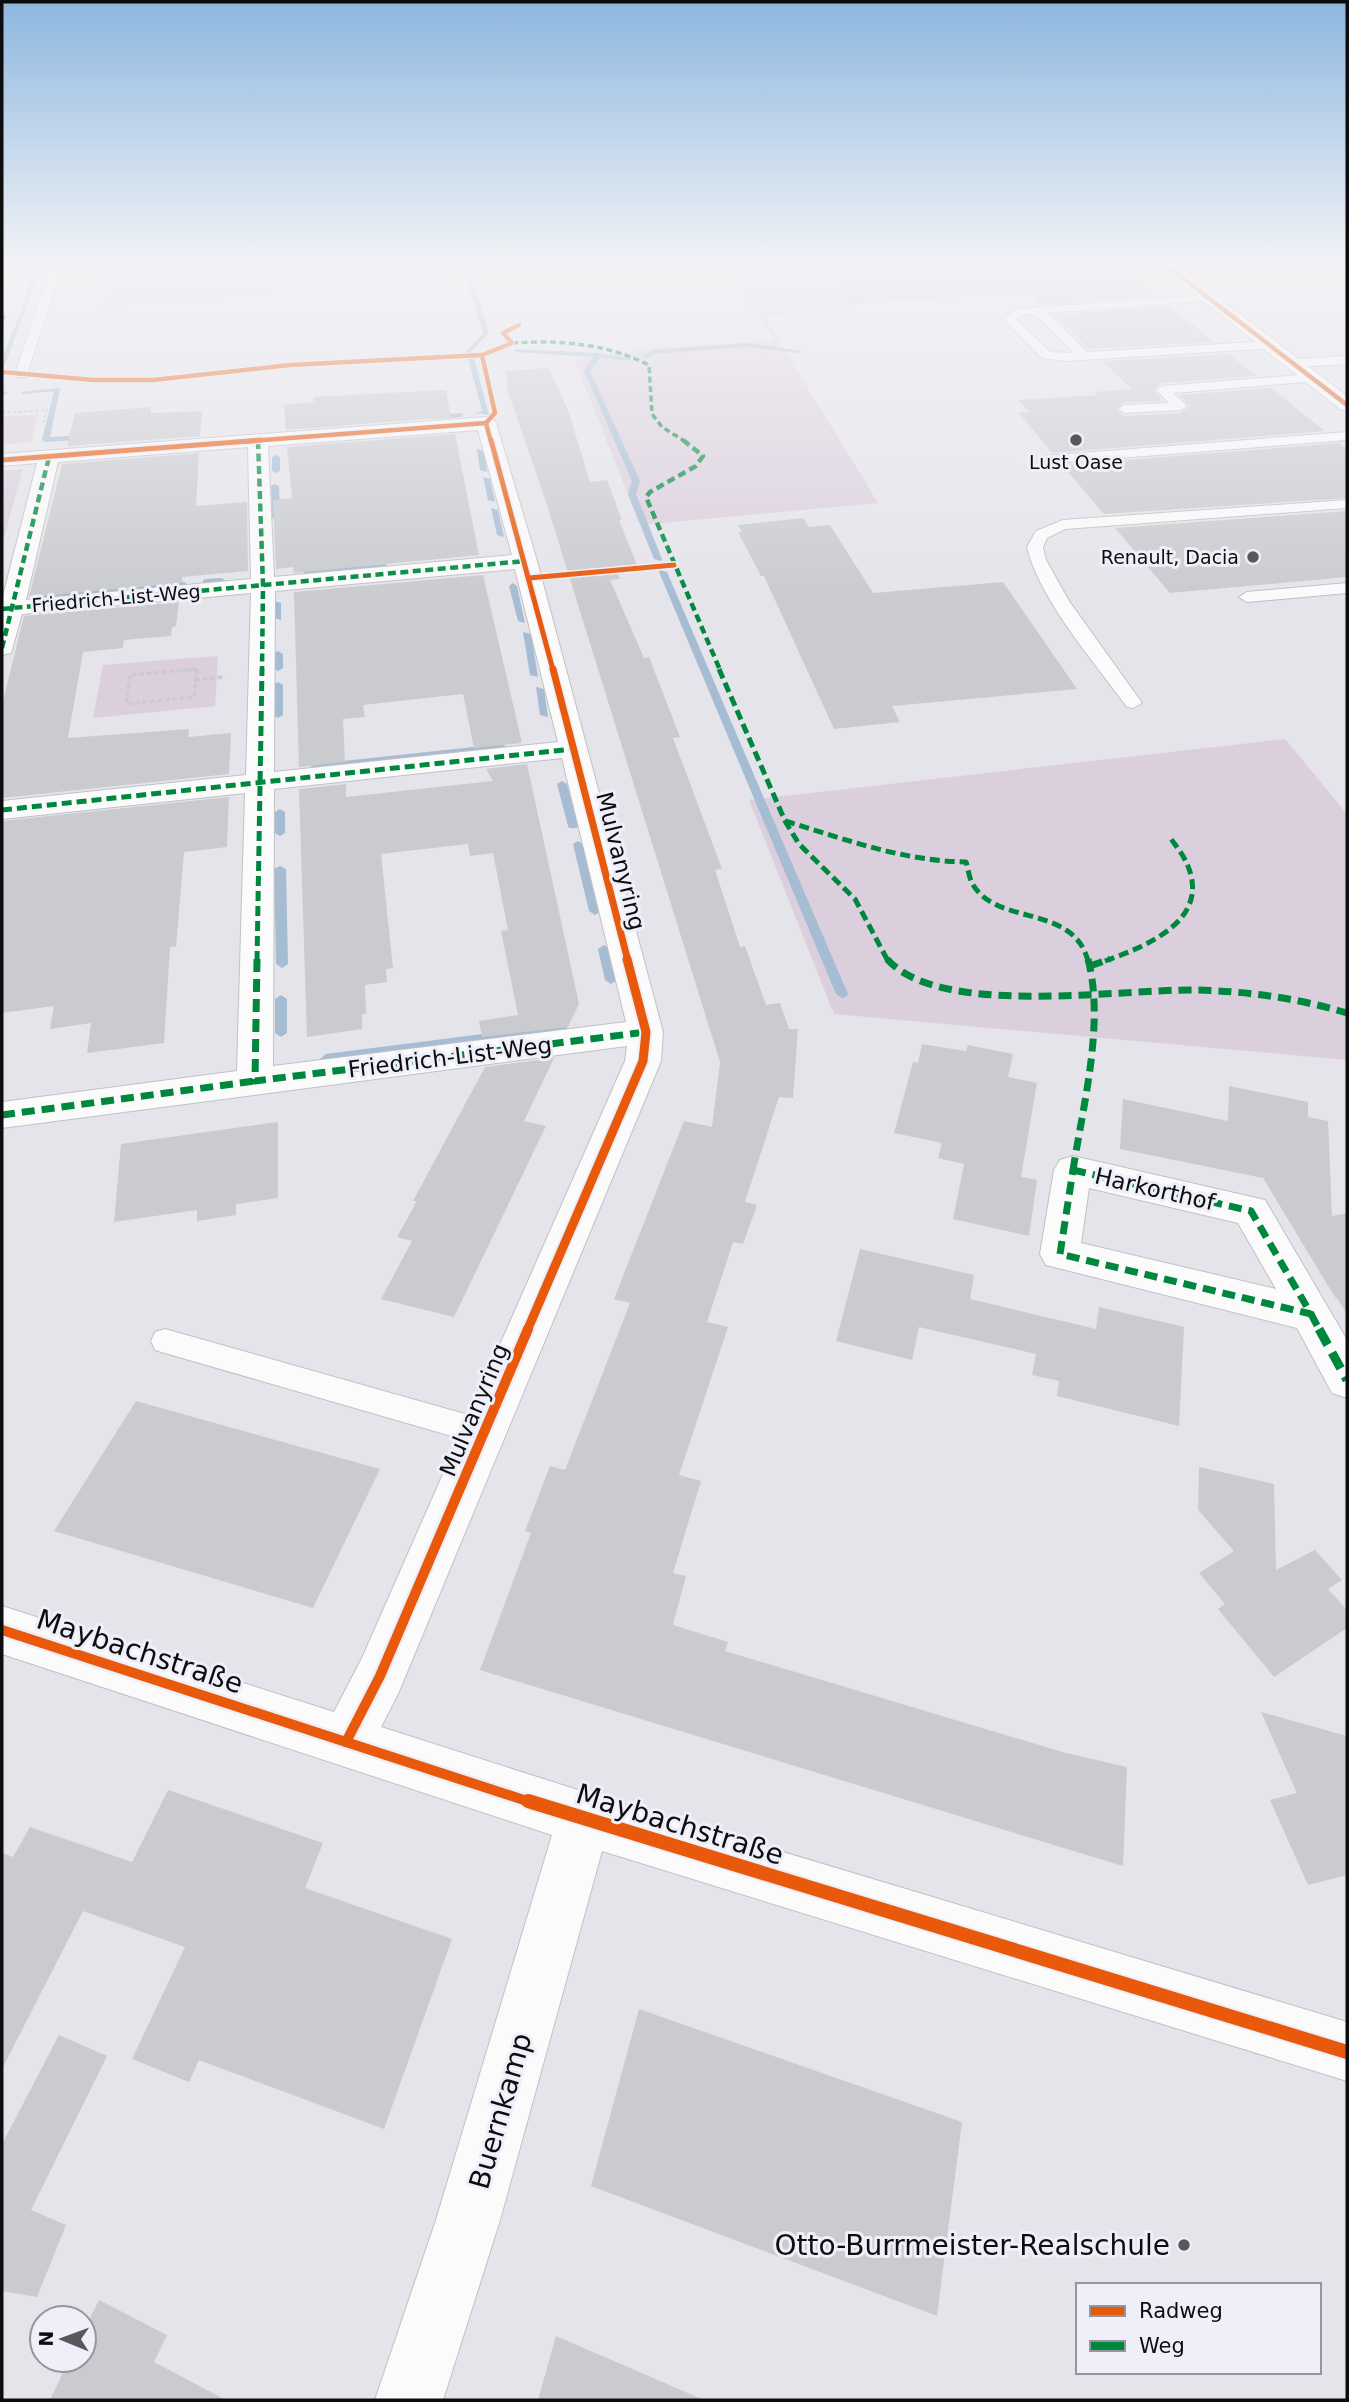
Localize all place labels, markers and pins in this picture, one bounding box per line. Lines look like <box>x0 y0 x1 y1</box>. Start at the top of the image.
marker: Lust Oase <box>1068 432 1084 448</box>
place label: Lust Oase <box>1029 451 1123 473</box>
place label: Renault, Dacia <box>1101 546 1239 568</box>
marker: Renault, Dacia <box>1245 549 1261 565</box>
place label: Otto-Burrmeister-Realschule <box>775 2229 1170 2262</box>
marker: Otto-Burrmeister-Realschule <box>1176 2237 1192 2253</box>

